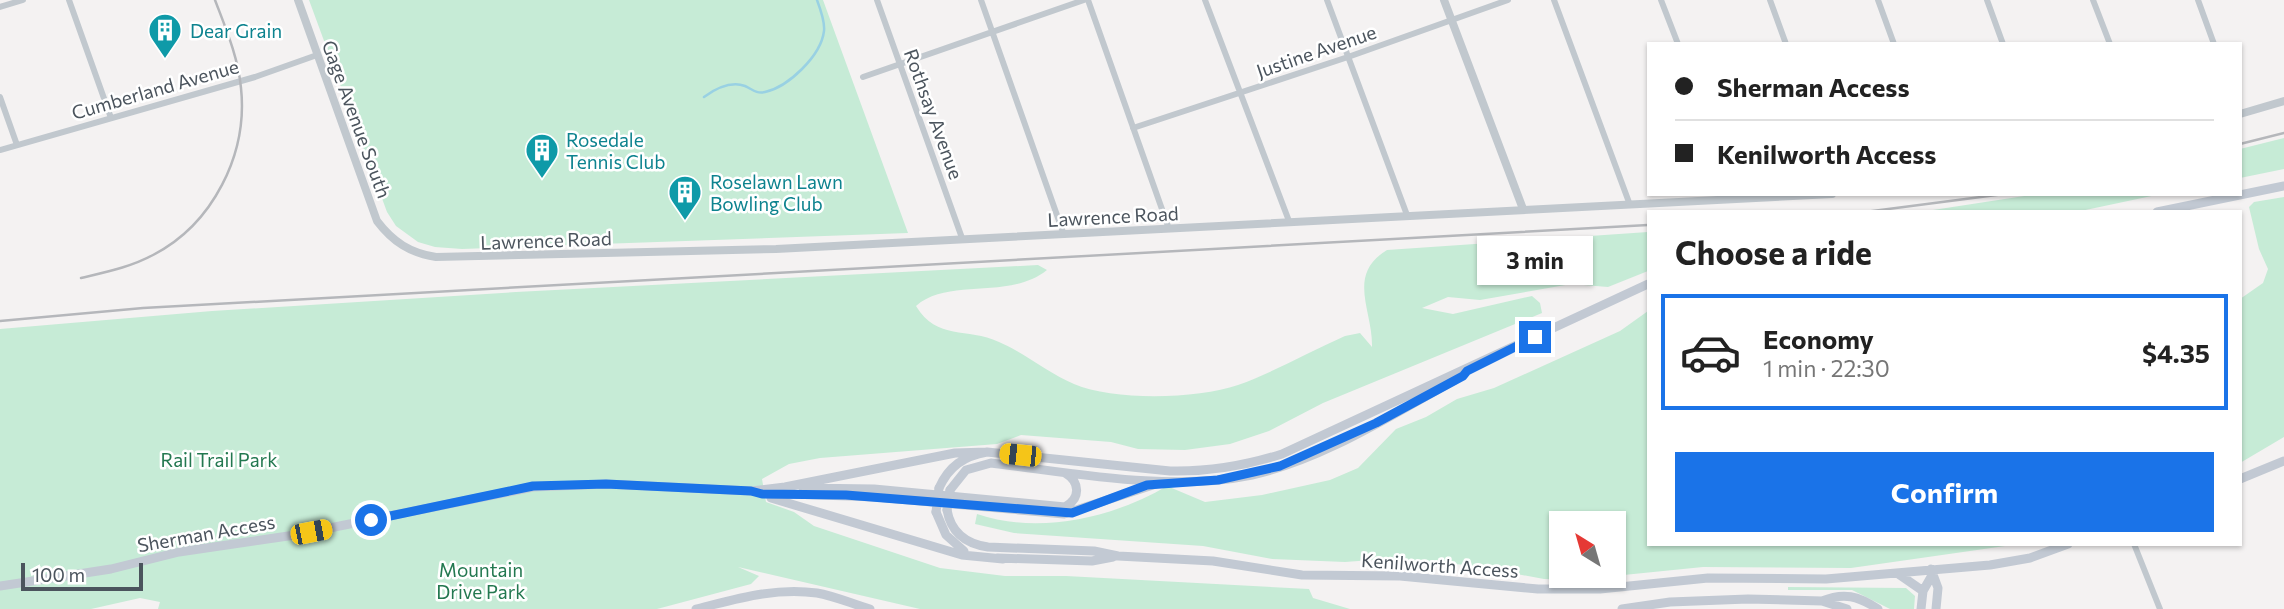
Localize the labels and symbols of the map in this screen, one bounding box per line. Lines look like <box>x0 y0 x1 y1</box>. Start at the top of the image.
building icon: Dear Grain <box>146 11 184 60</box>
place label: Dear Grain <box>190 19 282 42</box>
street label: Justine Avenue <box>1253 20 1379 82</box>
street label: Gage Avenue South <box>318 37 396 201</box>
street label: Rothsay Avenue <box>900 46 968 182</box>
street label: Cumberland Avenue <box>69 54 241 124</box>
place label: Rosedale Tennis Club <box>566 128 665 173</box>
building icon: Rosedale Tennis Club <box>523 131 561 180</box>
place label: Roselawn Lawn Bowling Club <box>710 170 843 215</box>
building icon: Roselawn Lawn Bowling Club <box>666 173 704 222</box>
street label: Lawrence Road <box>1047 201 1179 231</box>
street label: Lawrence Road <box>480 226 612 254</box>
callout: 3 min <box>1477 236 1593 284</box>
route end <box>1519 321 1551 353</box>
car <box>999 442 1042 468</box>
park label: Rail Trail Park <box>161 448 278 471</box>
route start <box>355 504 387 536</box>
street label: Sherman Access <box>135 510 277 556</box>
north arrow <box>1549 511 1626 588</box>
car <box>289 518 334 546</box>
street label: Kenilworth Access <box>1361 548 1519 582</box>
park label: Mountain Drive Park <box>436 558 526 603</box>
scale bar <box>21 560 144 592</box>

